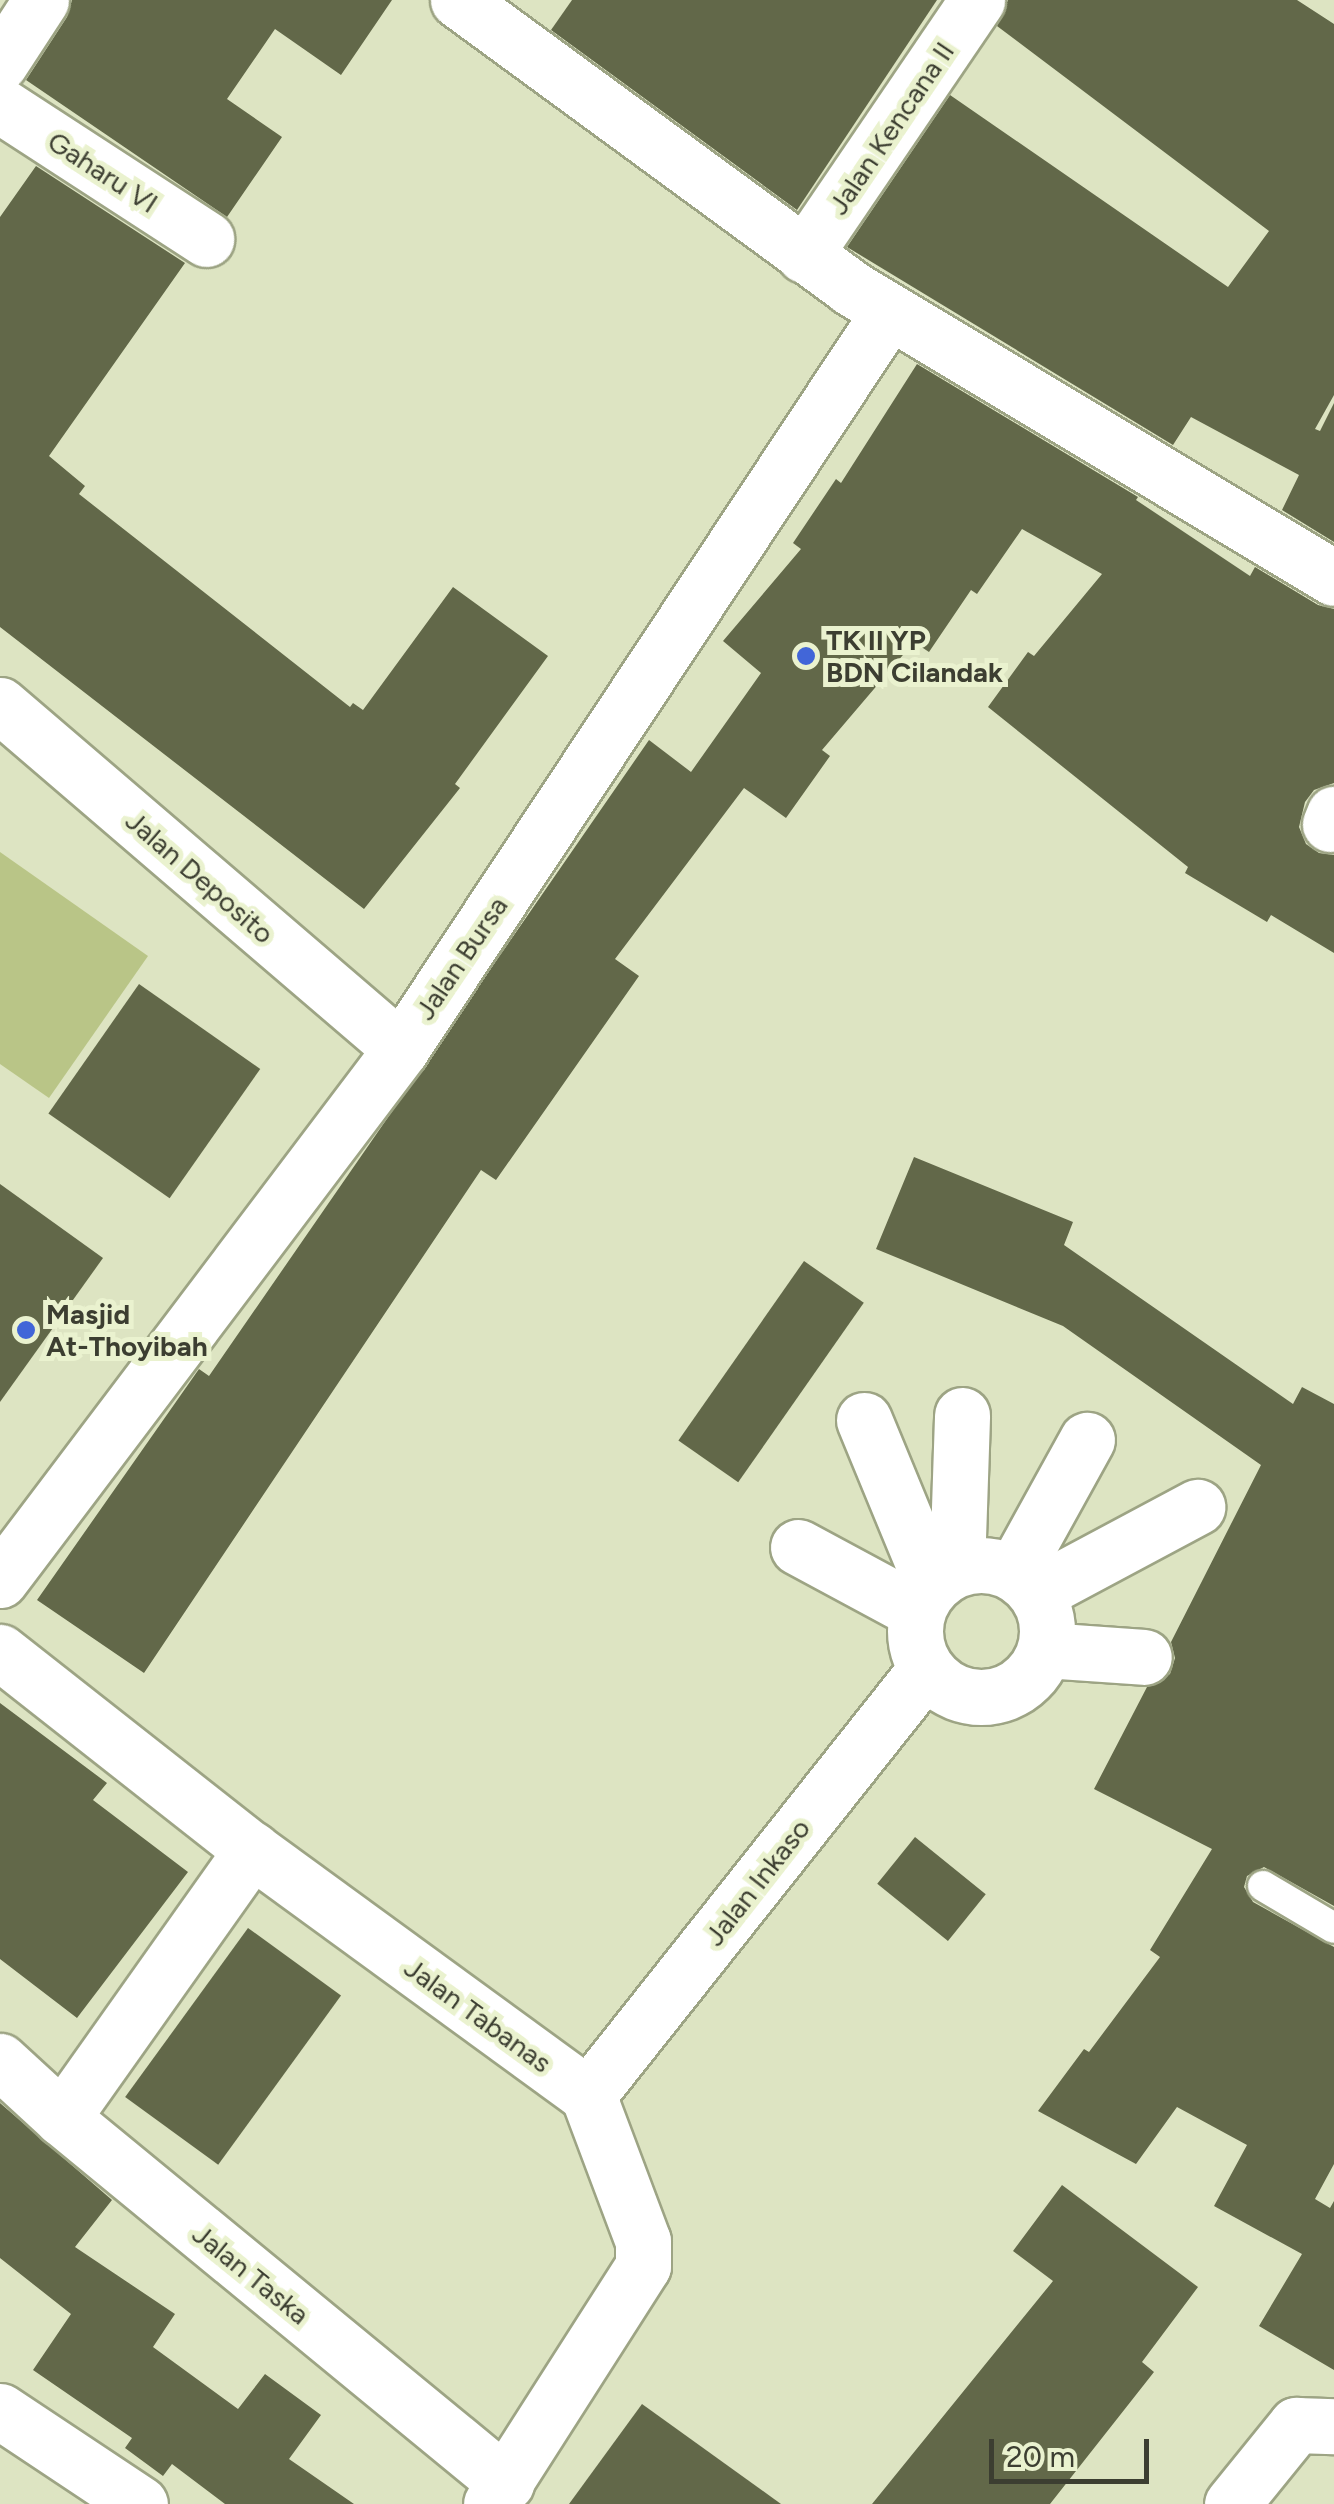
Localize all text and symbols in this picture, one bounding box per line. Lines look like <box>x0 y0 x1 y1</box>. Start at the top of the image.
street label: Jalan Kencana II <box>821 35 961 221</box>
street label: Gaharu VI <box>42 124 164 220</box>
place label: TK II YP BDN Cilandak <box>826 623 1003 689</box>
marker: TK II YP BDN Cilandak <box>795 645 817 667</box>
street label: Jalan Deposito <box>119 804 281 950</box>
street label: Jalan Bursa <box>408 890 514 1026</box>
place label: Masjid At-Thoyibah <box>46 1297 208 1363</box>
marker: Masjid At-Thoyibah <box>15 1319 37 1341</box>
street label: Jalan Inkaso <box>697 1812 817 1952</box>
street label: Jalan Tabanas <box>398 1950 558 2080</box>
street label: Jalan Taska <box>186 2217 316 2331</box>
scale bar <box>994 2419 1154 2481</box>
text: 20 m <box>1006 2438 1075 2475</box>

